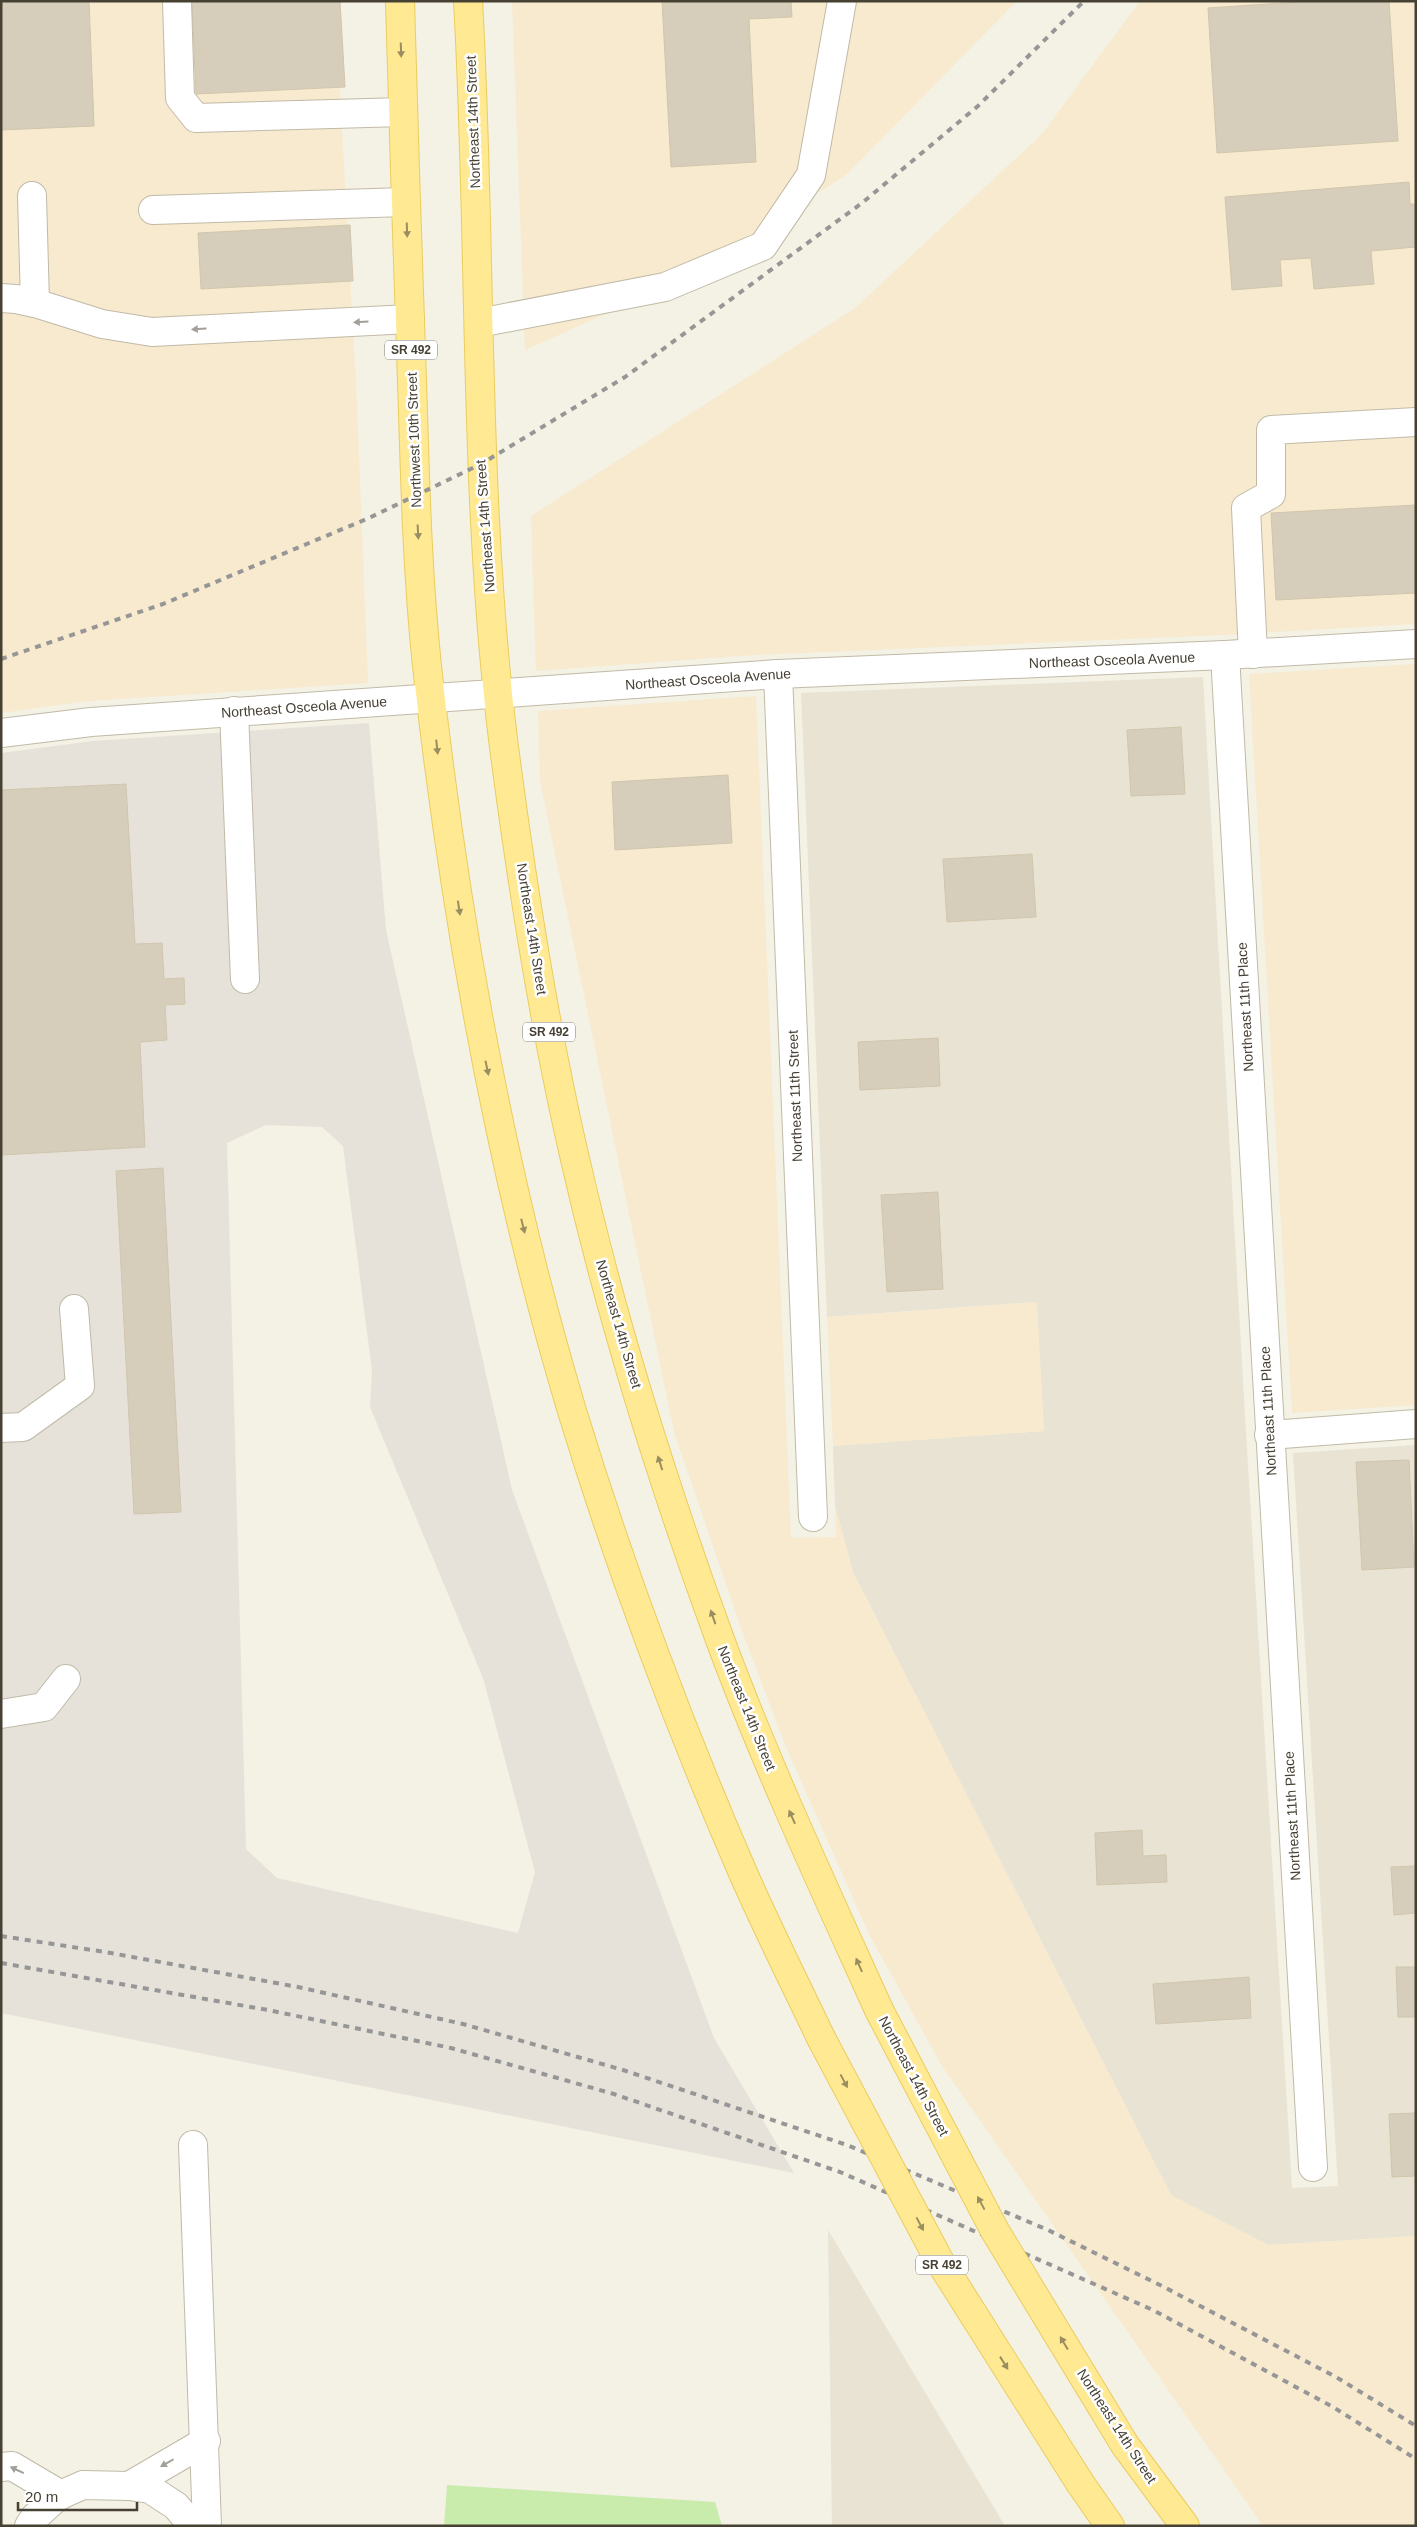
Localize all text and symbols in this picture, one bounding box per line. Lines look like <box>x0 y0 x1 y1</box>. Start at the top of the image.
one-way arrow <box>398 42 406 58</box>
street label: Northeast 14th Street <box>463 55 483 189</box>
one-way arrow <box>403 222 411 238</box>
one-way arrow <box>353 318 369 326</box>
one-way arrow <box>190 326 206 334</box>
road number: SR 492 <box>385 340 437 360</box>
street label: Northwest 10th Street <box>404 372 424 508</box>
street label: Northeast 14th Street <box>472 459 498 593</box>
one-way arrow <box>414 524 422 540</box>
street label: Northeast Osceola Avenue <box>1029 649 1196 671</box>
street label: Northeast Osceola Avenue <box>624 665 792 693</box>
street label: Northeast Osceola Avenue <box>220 693 388 721</box>
one-way arrow <box>433 739 441 755</box>
street label: Northeast 14th Street <box>514 862 550 996</box>
one-way arrow <box>455 900 463 916</box>
street label: Northeast 11th Place <box>1234 942 1256 1072</box>
road number: SR 492 <box>523 1022 575 1042</box>
street label: Northeast 11th Street <box>785 1030 805 1162</box>
one-way arrow <box>483 1060 491 1075</box>
one-way arrow <box>519 1219 527 1234</box>
street label: Northeast 14th Street <box>593 1258 645 1390</box>
street label: Northeast 11th Place <box>1257 1346 1279 1476</box>
one-way arrow <box>656 1456 664 1471</box>
one-way arrow <box>708 1610 716 1625</box>
street label: Northeast 14th Street <box>715 1643 779 1773</box>
street label: Northeast 11th Place <box>1281 1751 1303 1881</box>
one-way arrow <box>788 1810 796 1824</box>
one-way arrow <box>854 1958 862 1972</box>
street label: Northeast 14th Street <box>876 2013 952 2139</box>
one-way arrow <box>839 2074 848 2088</box>
one-way arrow <box>977 2196 985 2211</box>
one-way arrow <box>916 2217 924 2232</box>
road number: SR 492 <box>916 2256 968 2274</box>
one-way arrow <box>1059 2337 1068 2350</box>
one-way arrow <box>999 2357 1009 2370</box>
street label: Northeast 14th Street <box>1074 2366 1160 2486</box>
one-way arrow <box>161 2459 174 2468</box>
one-way arrow <box>9 2465 24 2474</box>
scale bar <box>18 2480 136 2512</box>
text: 20 m <box>25 2488 58 2505</box>

